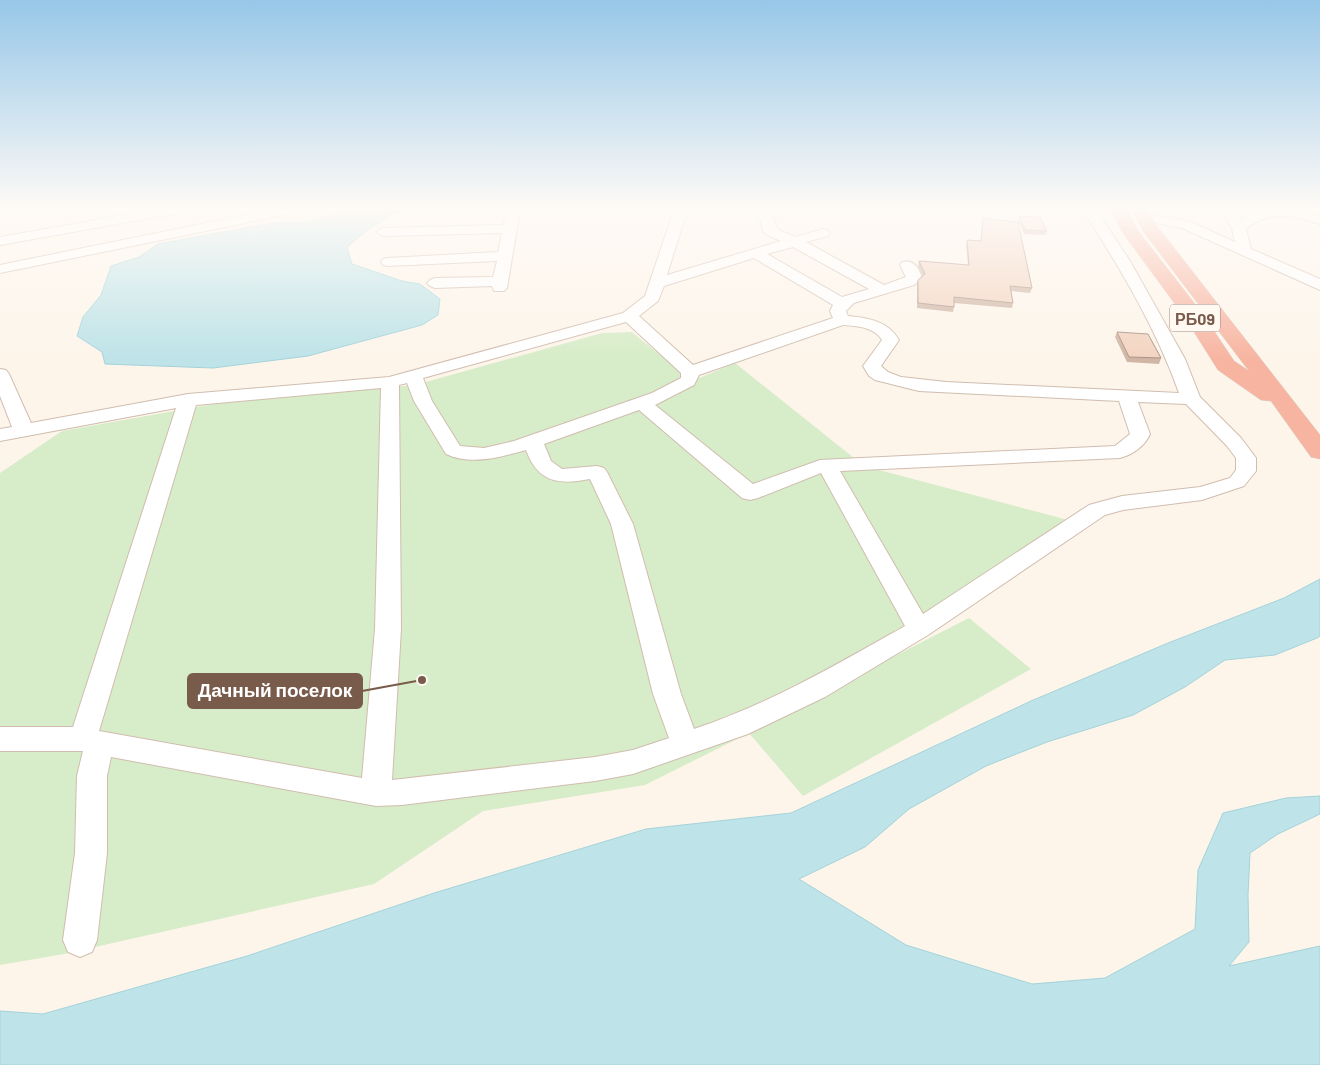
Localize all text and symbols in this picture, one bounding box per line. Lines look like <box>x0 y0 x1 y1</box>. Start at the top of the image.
road number: РБ09 <box>1170 304 1220 332</box>
callout: Дачный поселок <box>188 674 362 708</box>
text: Дачный поселок <box>198 678 353 701</box>

